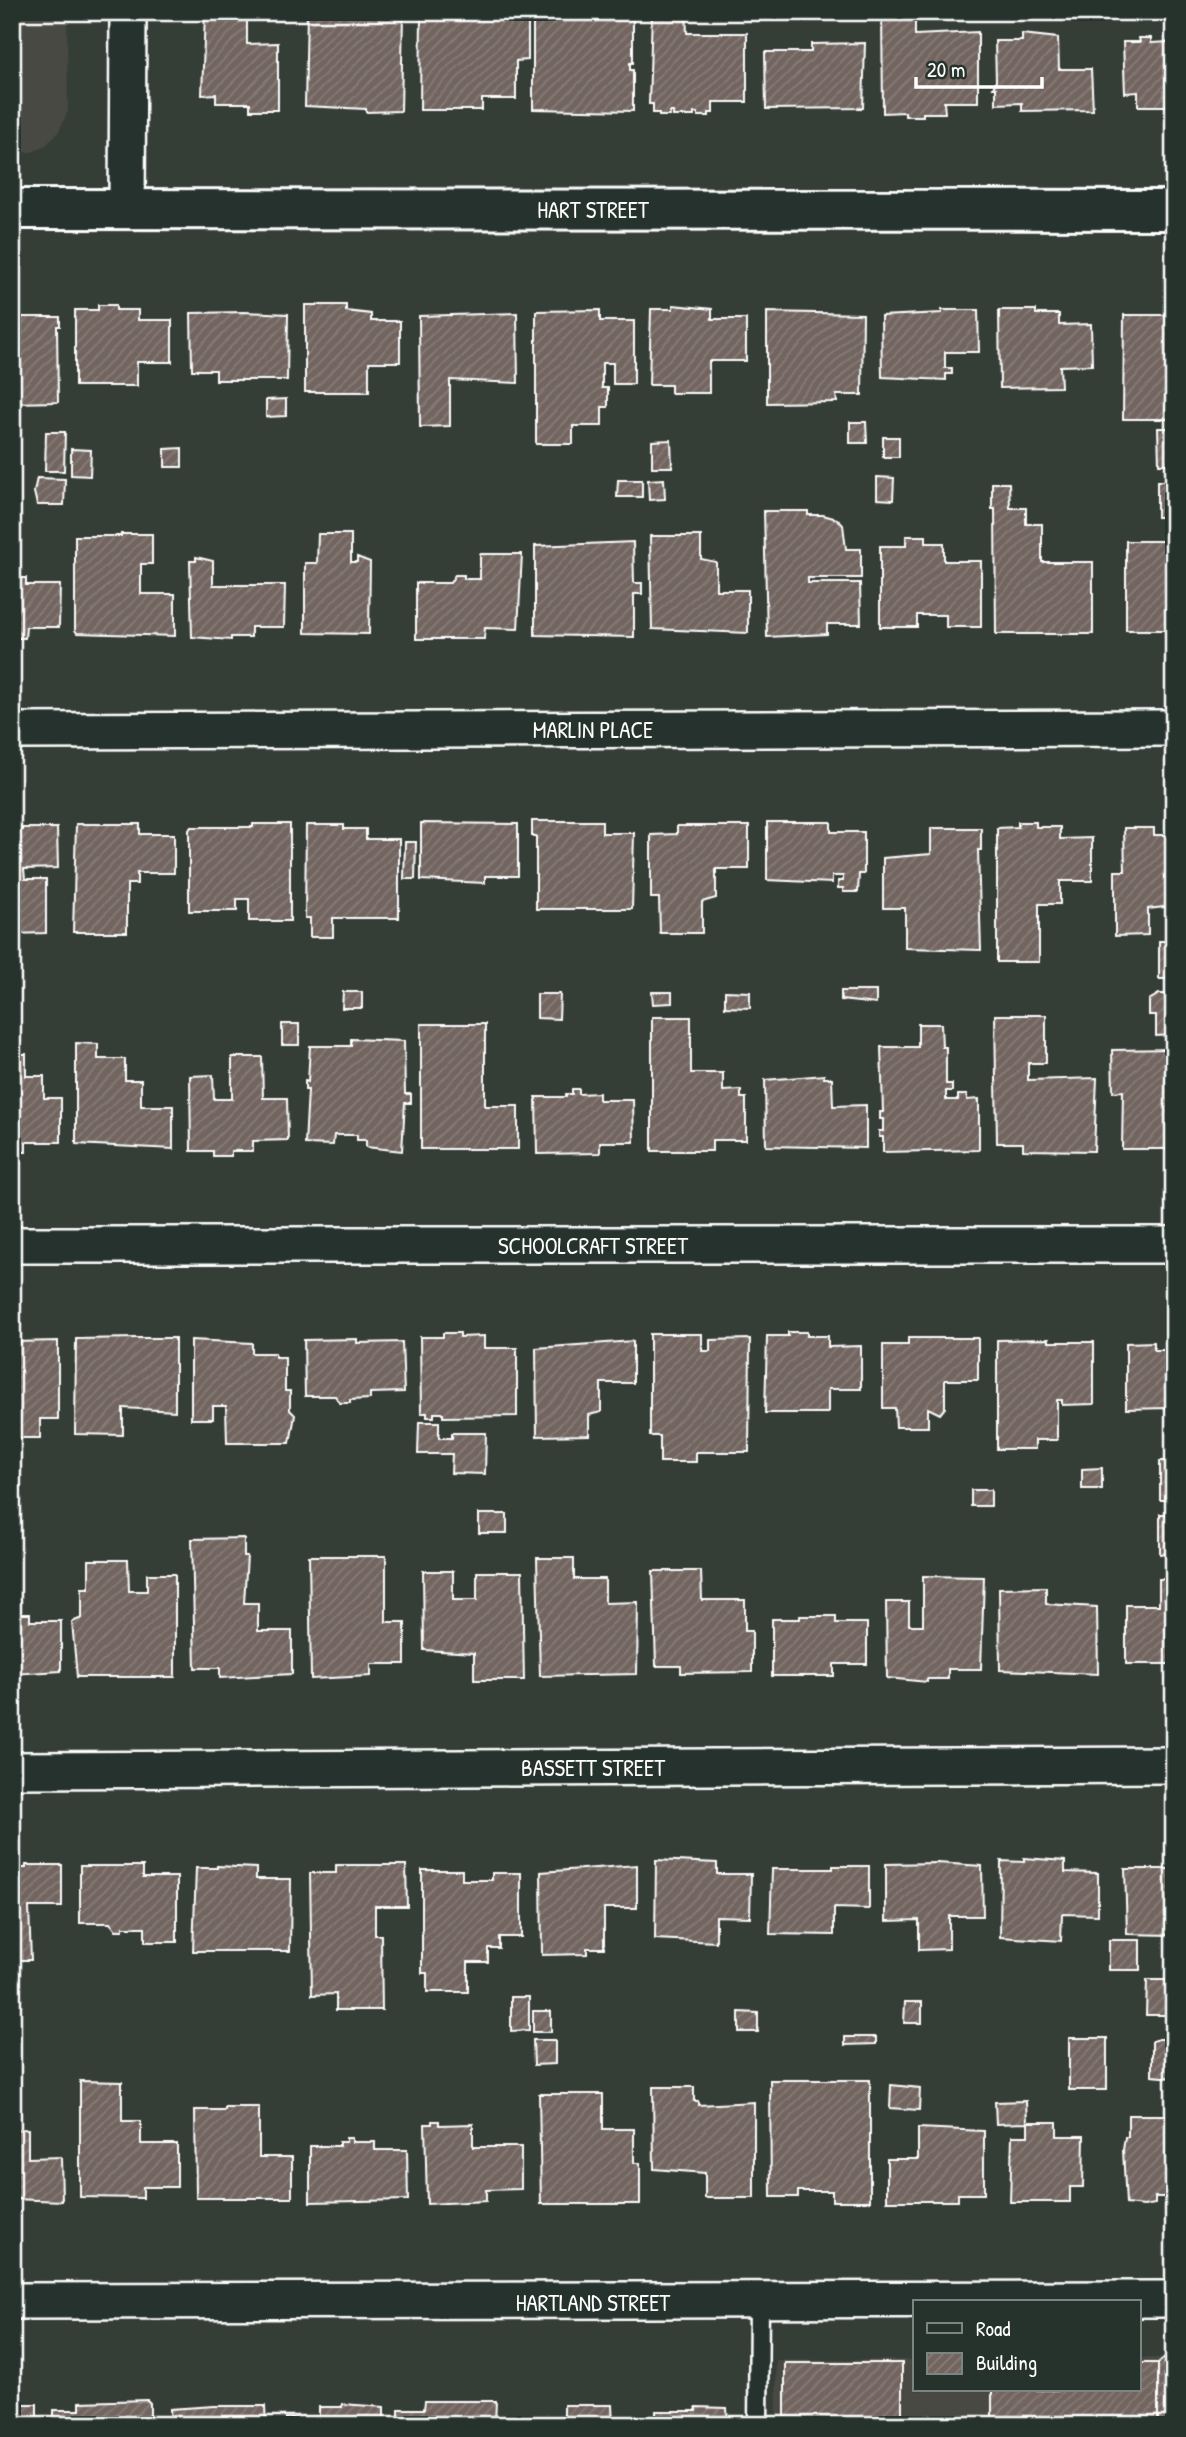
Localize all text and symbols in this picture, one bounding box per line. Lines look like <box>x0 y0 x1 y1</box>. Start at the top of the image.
scale bar <box>916 46 1042 90</box>
text: 20 m <box>927 55 965 84</box>
street label: HART STREET <box>537 194 649 225</box>
street label: MARLIN PLACE <box>533 714 653 745</box>
street label: SCHOOLCRAFT STREET <box>498 1230 688 1261</box>
street label: BASSETT STREET <box>521 1752 665 1783</box>
street label: HARTLAND STREET <box>516 2287 670 2318</box>
legend <box>913 2300 1140 2392</box>
text: Road <box>976 2314 1010 2343</box>
text: Building <box>976 2348 1037 2377</box>

